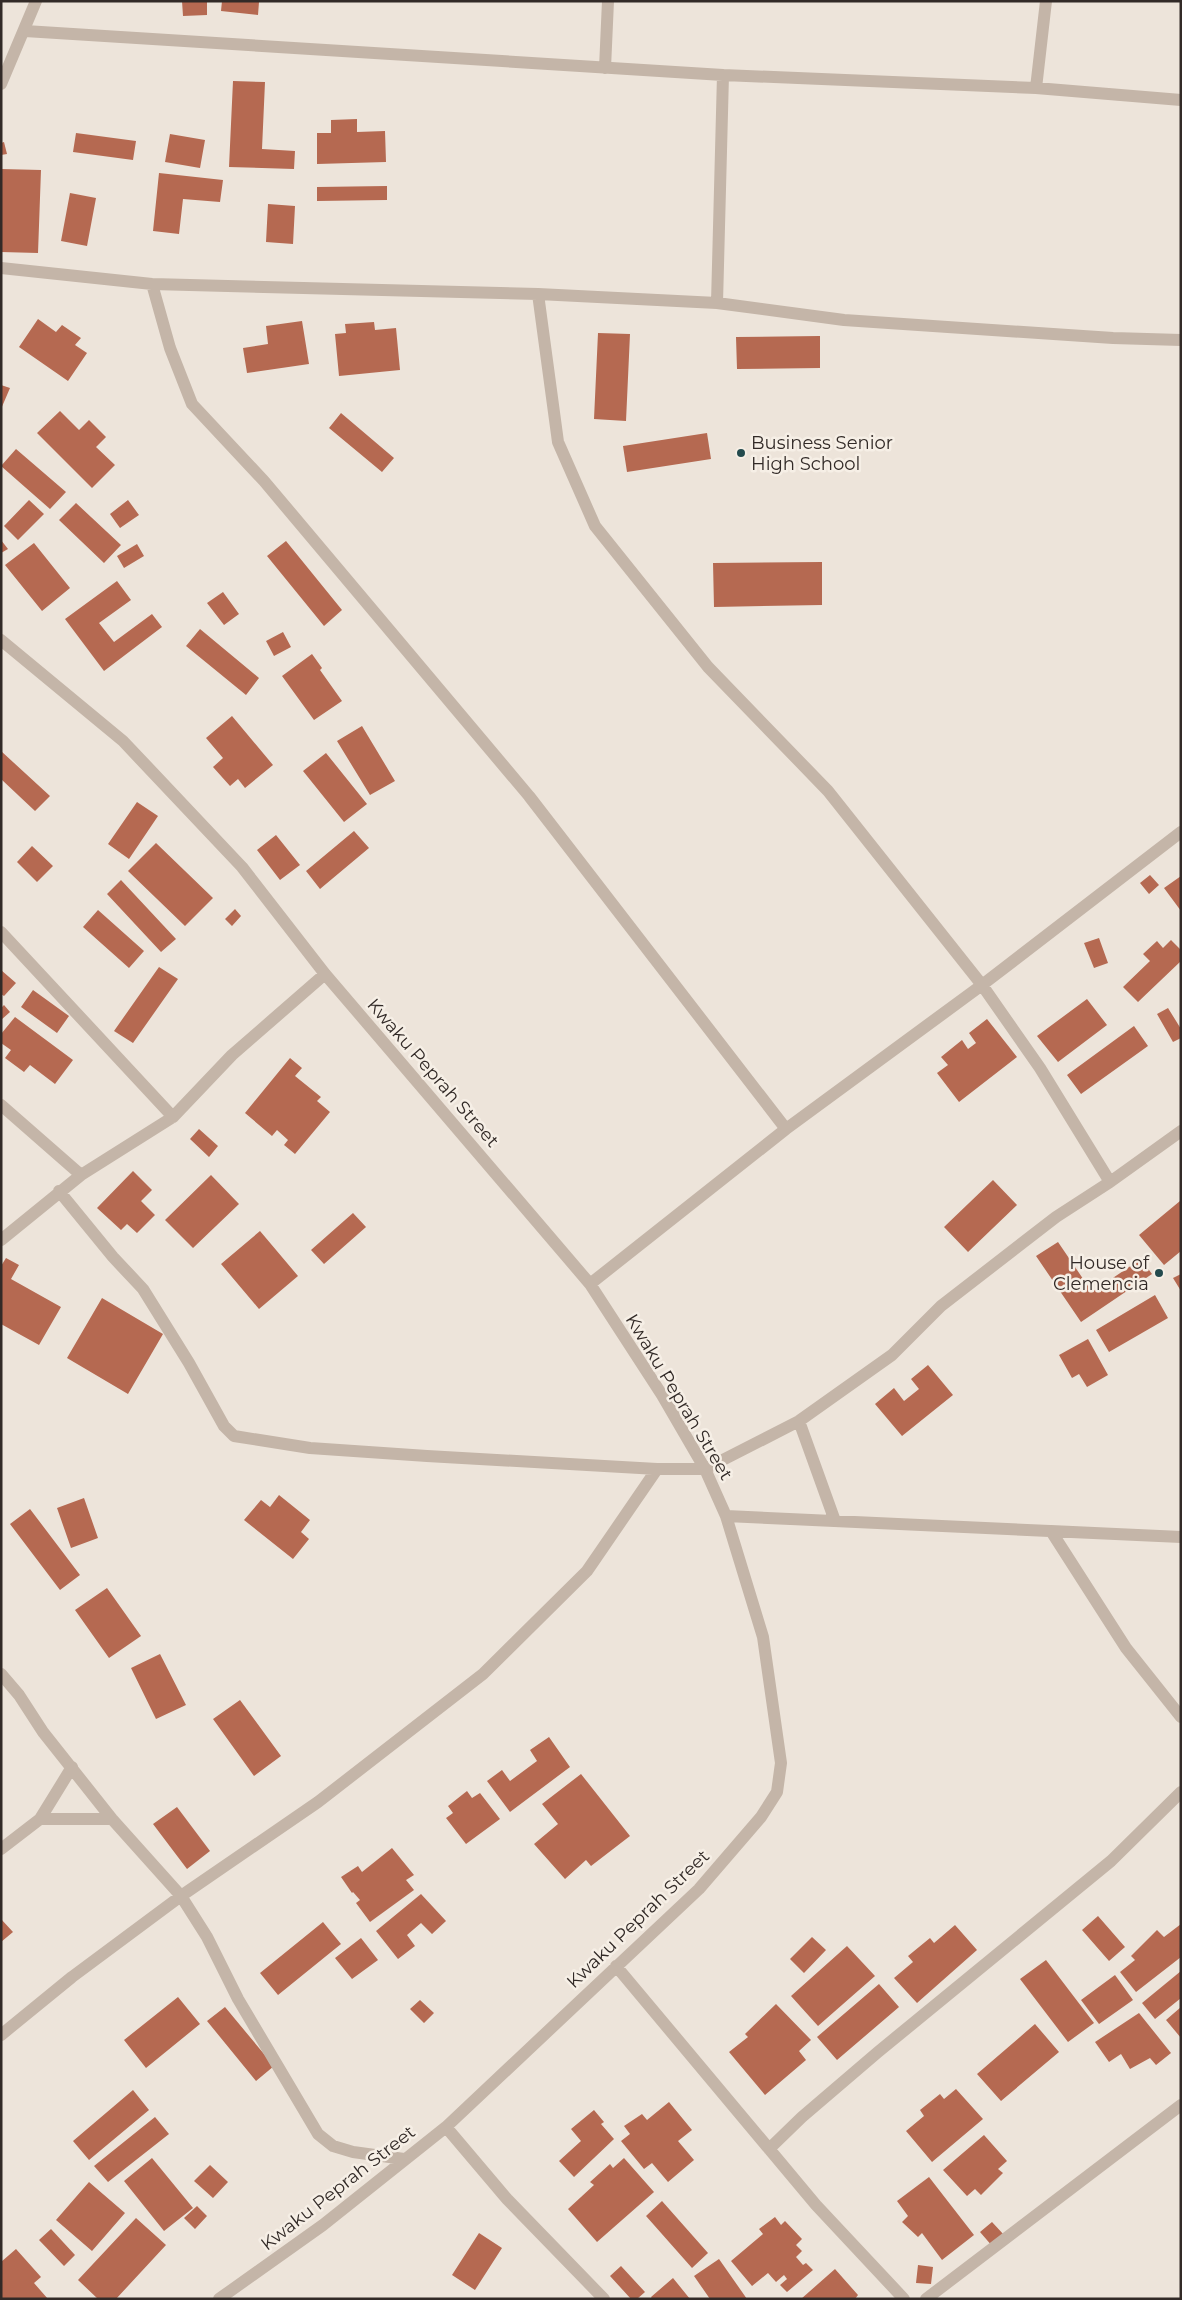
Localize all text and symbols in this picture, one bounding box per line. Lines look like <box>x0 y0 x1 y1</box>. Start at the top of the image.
place label: Business Senior High School <box>751 432 893 475</box>
marker: Business Senior High School <box>735 447 747 459</box>
street label: Kwaku Peprah Street <box>362 994 504 1152</box>
place label: House of Clemencia <box>1053 1252 1150 1295</box>
marker: House of Clemencia <box>1153 1267 1165 1279</box>
street label: Kwaku Peprah Street <box>621 1310 737 1484</box>
street label: Kwaku Peprah Street <box>562 1845 714 1993</box>
street label: Kwaku Peprah Street <box>256 2121 420 2255</box>

